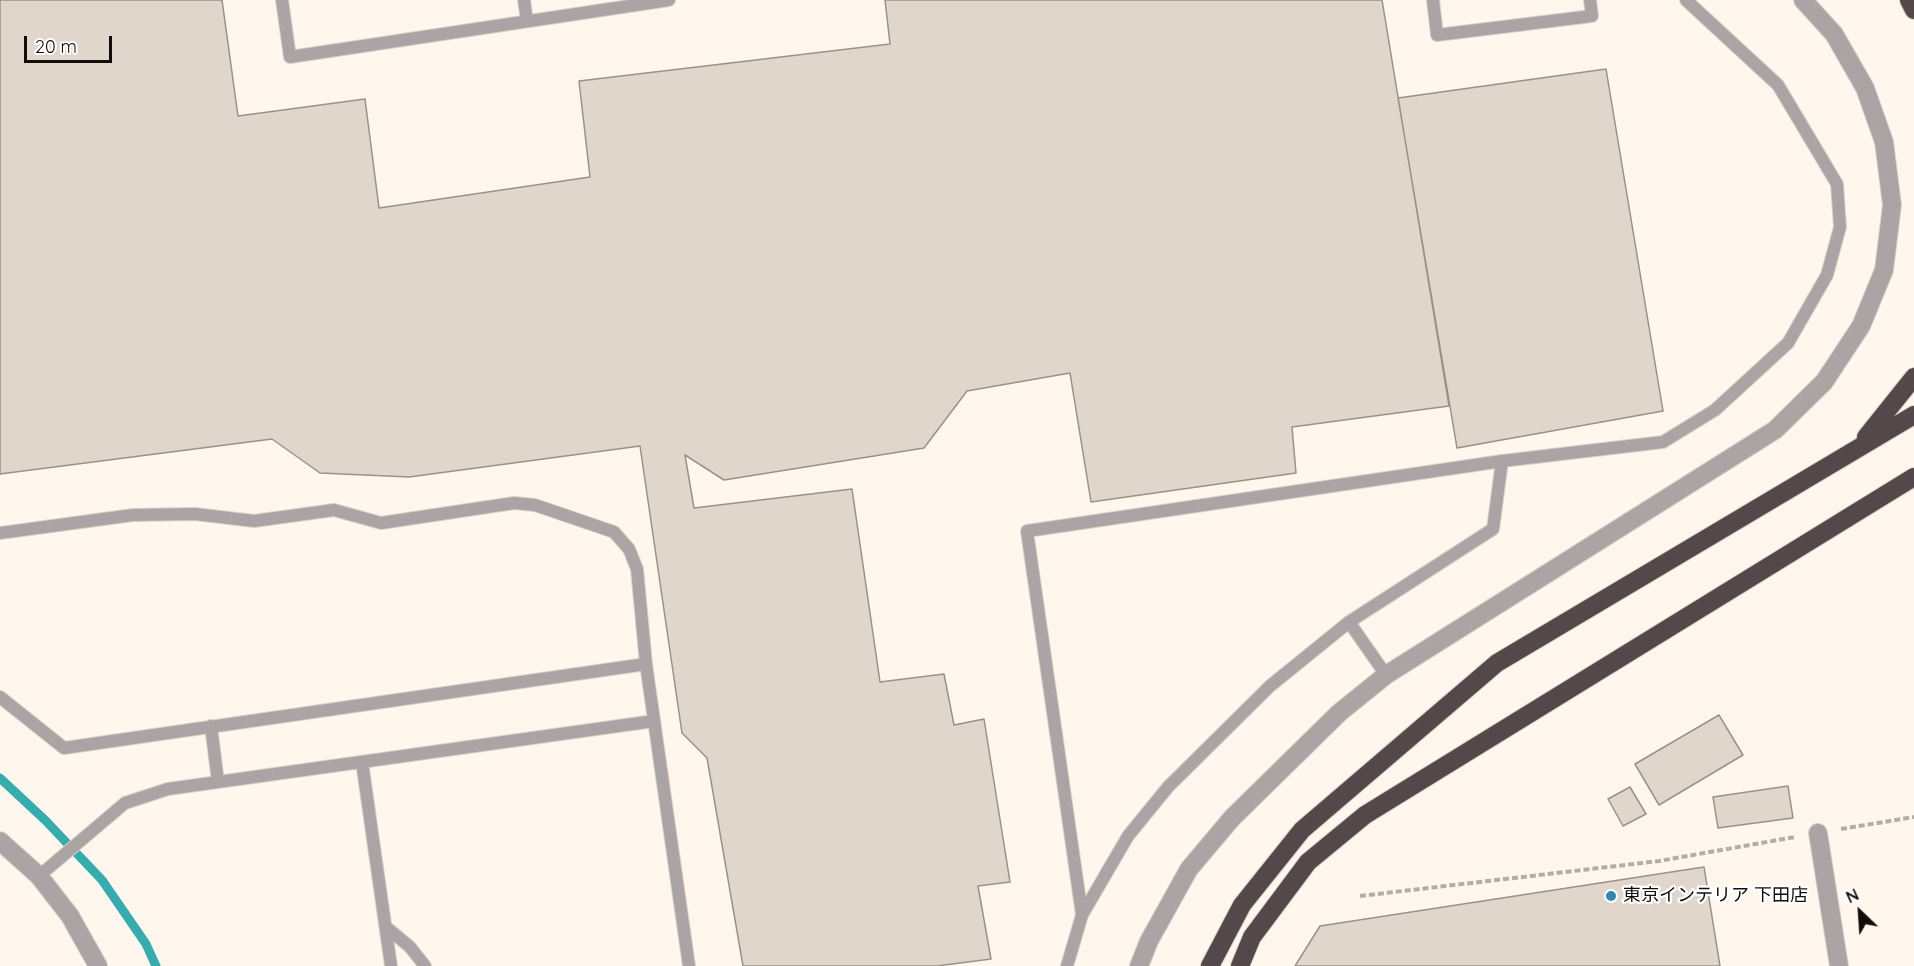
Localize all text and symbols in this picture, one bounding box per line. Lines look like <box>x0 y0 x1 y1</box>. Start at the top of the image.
scale bar <box>27 24 116 62</box>
text: 20 m <box>35 35 77 58</box>
north arrow <box>1830 882 1890 942</box>
text: N <box>1843 884 1862 907</box>
place label: 東京インテリア 下田店 <box>1623 885 1808 907</box>
marker: 東京インテリア 下田店 <box>1604 889 1618 903</box>

